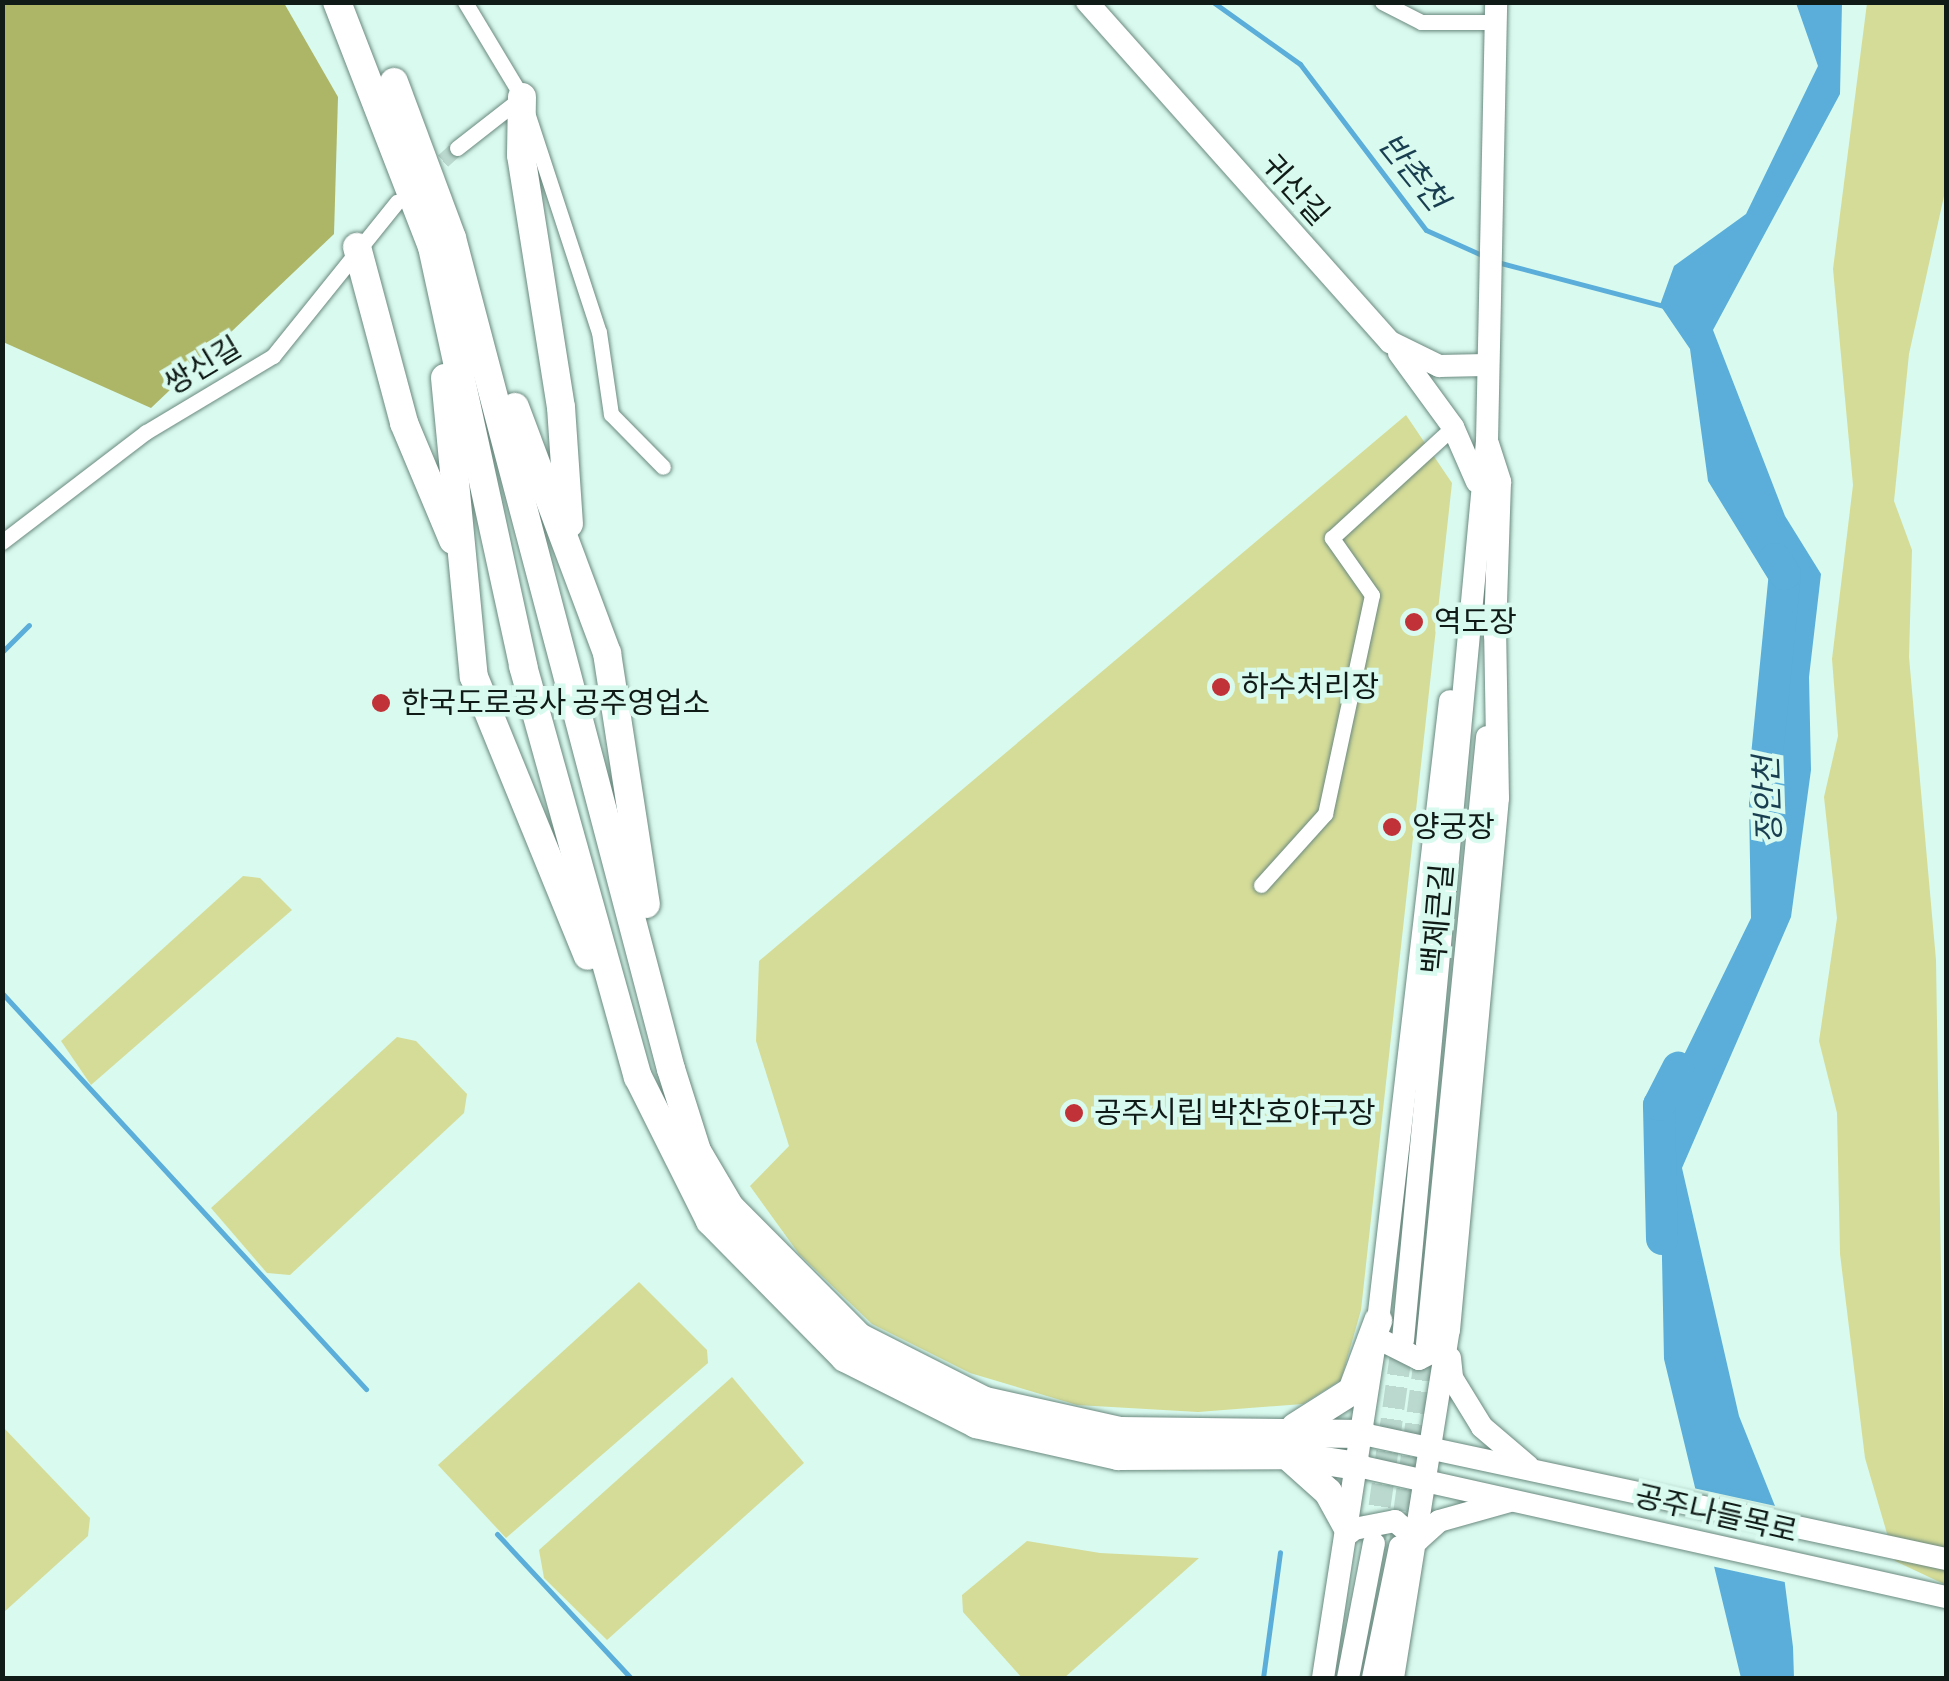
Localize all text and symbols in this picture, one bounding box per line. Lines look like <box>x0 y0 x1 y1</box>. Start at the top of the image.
water label: 반촌천 <box>1370 126 1456 218</box>
street label: 귀산길 <box>1254 147 1336 233</box>
street label: 쌍신길 <box>158 329 248 403</box>
place label: 역도장 <box>1434 604 1517 640</box>
marker: 역도장 <box>1403 611 1425 633</box>
place label: 하수처리장 <box>1241 669 1379 705</box>
marker: 하수처리장 <box>1210 676 1232 698</box>
place label: 한국도로공사 공주영업소 <box>401 685 710 721</box>
marker: 한국도로공사 공주영업소 <box>370 692 392 714</box>
water label: 정안천 <box>1747 755 1789 845</box>
place label: 양궁장 <box>1412 809 1495 845</box>
marker: 양궁장 <box>1381 816 1403 838</box>
street label: 백제큰길 <box>1415 862 1461 976</box>
place label: 공주시립 박찬호야구장 <box>1094 1095 1376 1131</box>
marker: 공주시립 박찬호야구장 <box>1063 1102 1085 1124</box>
street label: 공주나들목로 <box>1631 1478 1801 1550</box>

